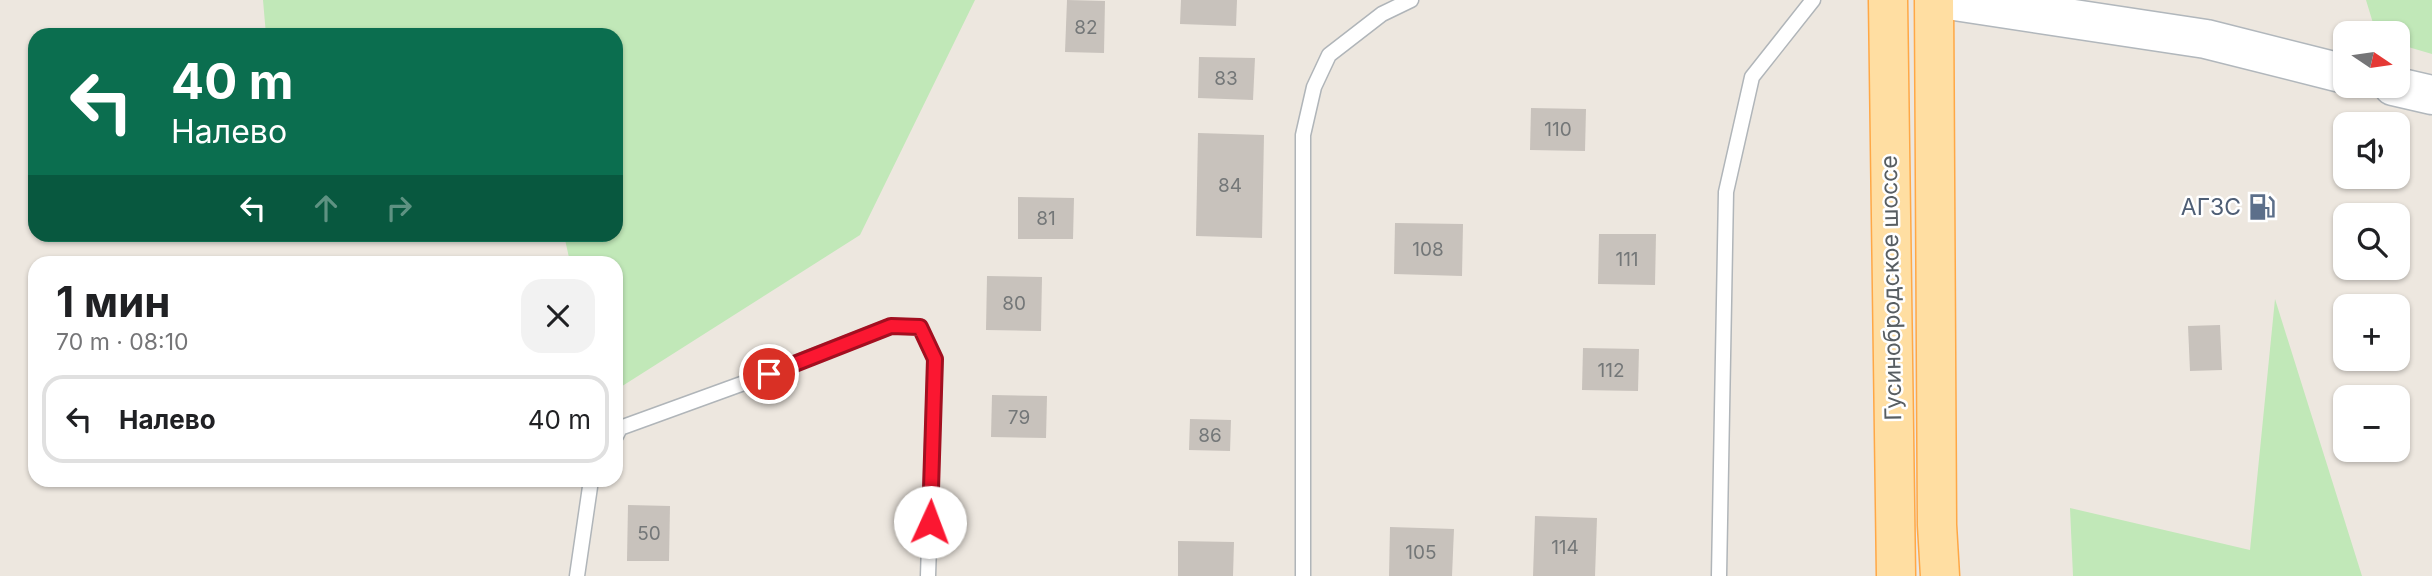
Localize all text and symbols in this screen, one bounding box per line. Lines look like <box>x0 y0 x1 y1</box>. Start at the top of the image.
house number: 82 <box>1074 16 1098 39</box>
north arrow <box>2333 21 2410 98</box>
map controls <box>2333 21 2410 462</box>
text: 40 m <box>171 52 294 111</box>
icon: left <box>56 56 147 147</box>
house number: 83 <box>1214 67 1238 90</box>
text: Налево <box>171 112 287 151</box>
button: sound <box>2333 112 2410 189</box>
house number: 110 <box>1544 118 1572 141</box>
street label: Гусинобродское шоссе <box>1875 155 1907 421</box>
house number: 84 <box>1218 174 1242 197</box>
icon: left <box>234 189 272 227</box>
icon: ahead <box>307 189 345 227</box>
icon: right <box>380 189 418 227</box>
fuel station icon: АГЗС <box>2247 192 2277 222</box>
place label: АГЗС <box>2181 193 2241 221</box>
button: search <box>2333 203 2410 280</box>
house number: 81 <box>1036 207 1056 230</box>
house number: 108 <box>1412 238 1444 261</box>
house number: 111 <box>1615 248 1639 271</box>
text: 1 мин <box>56 276 170 327</box>
button: close <box>521 279 595 353</box>
house number: 80 <box>1002 292 1026 315</box>
button: + <box>2333 294 2410 371</box>
text: 70 m · 08:10 <box>56 328 189 356</box>
pin <box>739 344 799 404</box>
icon: arrive <box>750 355 788 393</box>
house number: 112 <box>1597 359 1625 382</box>
button: − <box>2333 385 2410 462</box>
icon: left <box>60 400 98 438</box>
text: Налево <box>119 404 216 435</box>
text: 40 m <box>528 404 591 435</box>
house number: 79 <box>1008 406 1030 429</box>
house number: 86 <box>1198 424 1222 447</box>
position arrow <box>893 485 967 559</box>
house number: 50 <box>637 522 661 545</box>
house number: 114 <box>1551 536 1579 559</box>
house number: 105 <box>1405 541 1437 564</box>

